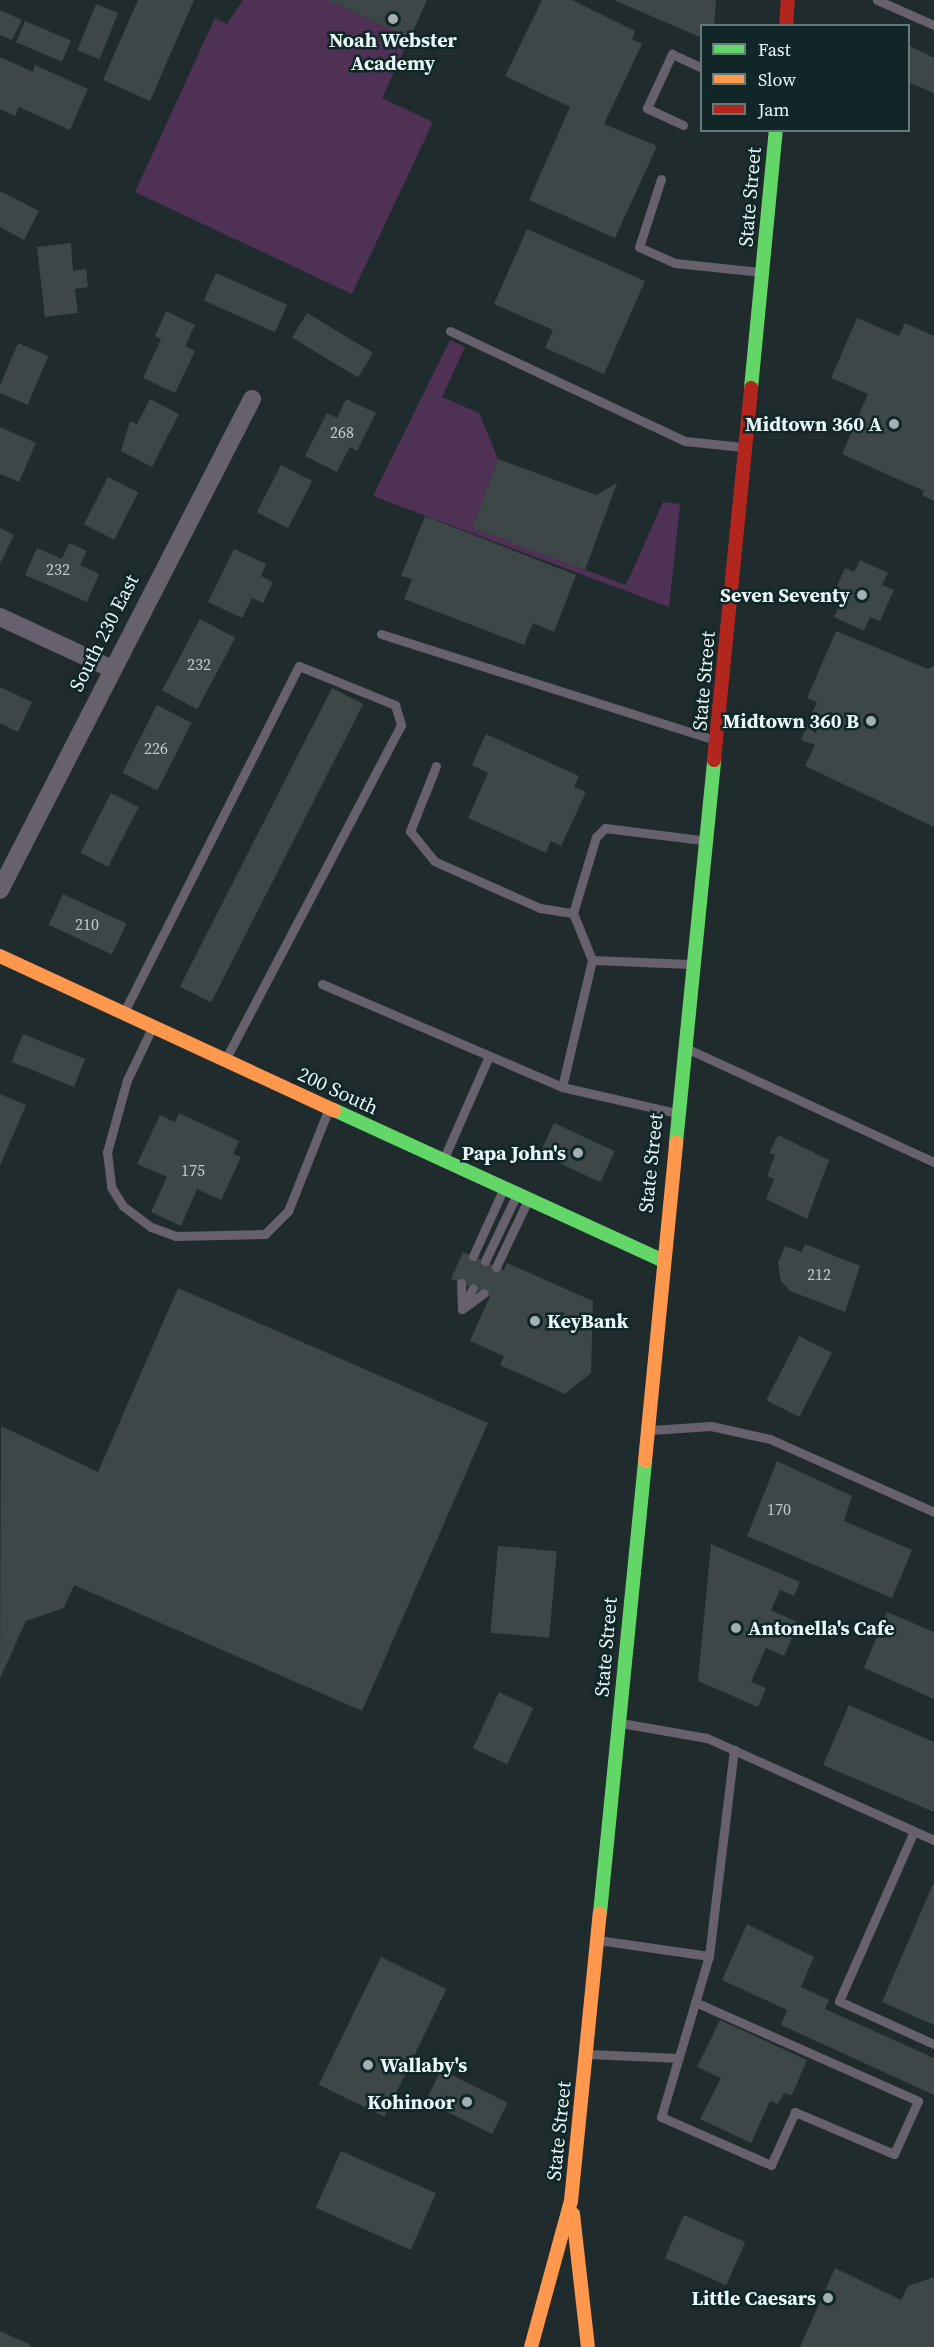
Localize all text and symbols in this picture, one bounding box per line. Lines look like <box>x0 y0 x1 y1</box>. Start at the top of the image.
marker: Noah Webster Academy <box>386 12 400 26</box>
legend <box>700 24 910 132</box>
place label: Noah Webster Academy <box>329 28 457 75</box>
text: Fast <box>758 37 791 62</box>
text: Slow <box>758 67 796 92</box>
text: Jam <box>758 97 790 122</box>
street label: State Street <box>734 146 766 248</box>
place label: Midtown 360 A <box>745 412 882 436</box>
marker: Midtown 360 A <box>887 417 901 431</box>
house number: 268 <box>330 422 354 442</box>
house number: 232 <box>46 559 70 579</box>
street label: South 230 East <box>64 571 144 695</box>
place label: Seven Seventy <box>720 583 850 607</box>
marker: Seven Seventy <box>855 588 869 602</box>
street label: State Street <box>688 630 720 732</box>
house number: 232 <box>187 654 211 674</box>
place label: Midtown 360 B <box>722 709 859 733</box>
marker: Midtown 360 B <box>864 714 878 728</box>
house number: 226 <box>144 738 168 758</box>
house number: 210 <box>75 914 99 934</box>
street label: 200 South <box>294 1062 382 1120</box>
street label: State Street <box>634 1112 668 1214</box>
place label: Papa John's <box>462 1141 566 1165</box>
marker: Papa John's <box>571 1146 585 1160</box>
house number: 175 <box>181 1160 205 1180</box>
house number: 212 <box>807 1264 831 1284</box>
place label: KeyBank <box>547 1309 629 1333</box>
marker: KeyBank <box>528 1314 542 1328</box>
house number: 170 <box>767 1499 791 1519</box>
street label: State Street <box>590 1596 622 1698</box>
place label: Antonella's Cafe <box>748 1616 894 1640</box>
marker: Antonella's Cafe <box>729 1621 743 1635</box>
place label: Wallaby's <box>380 2053 467 2077</box>
marker: Wallaby's <box>361 2058 375 2072</box>
street label: State Street <box>542 2080 576 2182</box>
place label: Kohinoor <box>367 2090 455 2114</box>
marker: Kohinoor <box>460 2095 474 2109</box>
place label: Little Caesars <box>691 2286 816 2310</box>
marker: Little Caesars <box>821 2291 835 2305</box>

